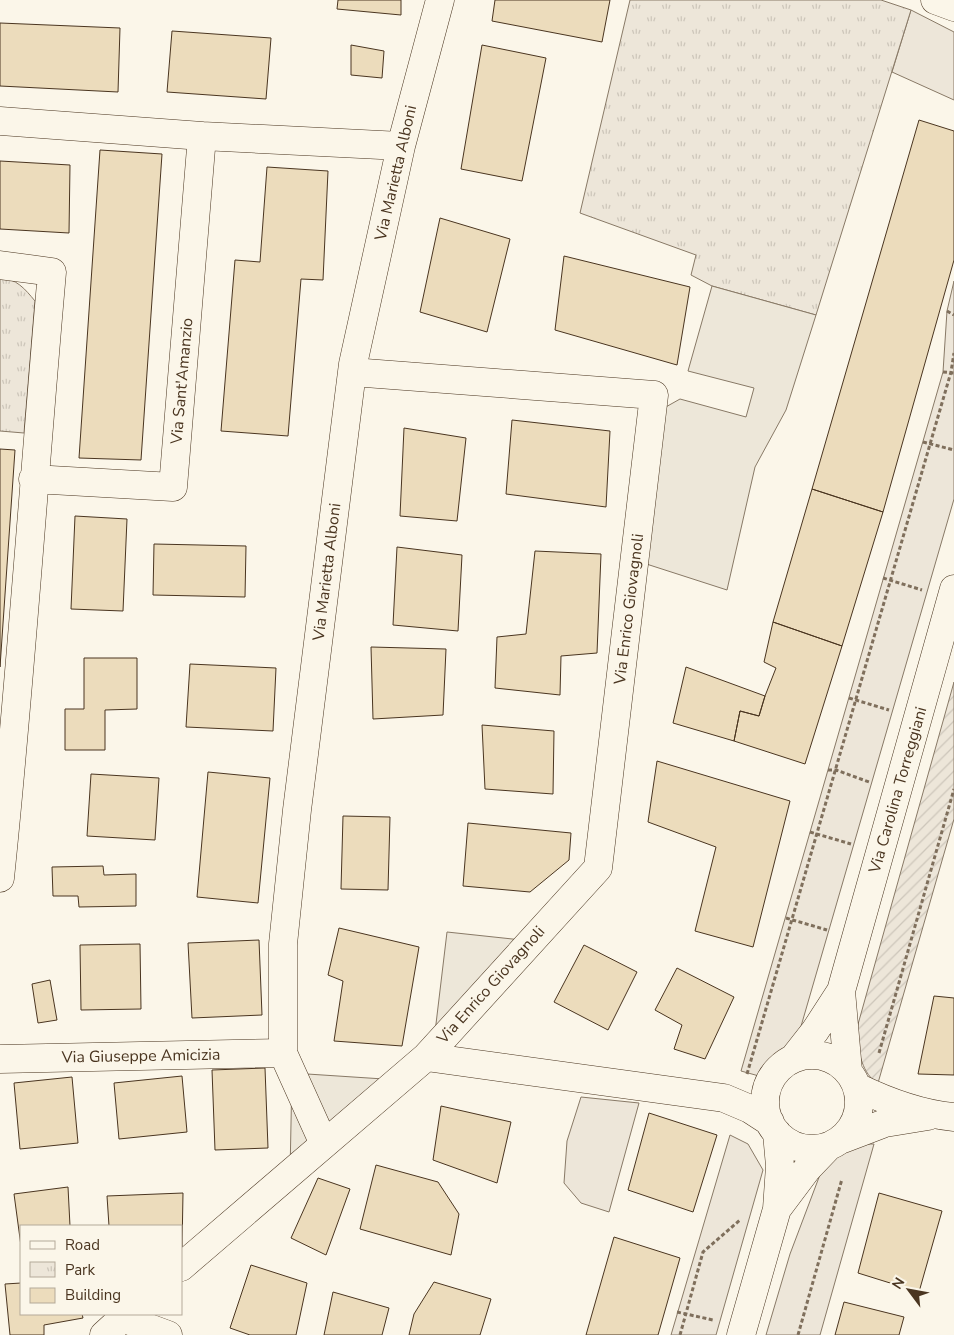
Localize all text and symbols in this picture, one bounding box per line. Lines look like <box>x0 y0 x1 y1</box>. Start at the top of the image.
street label: Via Marietta Alboni <box>369 103 422 244</box>
street label: Via Sant'Amanzio <box>165 317 198 446</box>
street label: Via Marietta Alboni <box>308 502 346 643</box>
street label: Via Enrico Giovagnoli <box>609 532 649 687</box>
street label: Via Carolina Torreggiani <box>863 704 932 877</box>
street label: Via Enrico Giovagnoli <box>431 921 550 1050</box>
street label: Via Giuseppe Amicizia <box>60 1044 221 1068</box>
legend <box>20 1225 182 1315</box>
text: Road <box>65 1235 100 1255</box>
text: Park <box>65 1260 95 1280</box>
north arrow <box>884 1265 934 1315</box>
text: N <box>888 1274 909 1293</box>
text: Building <box>65 1285 121 1305</box>

